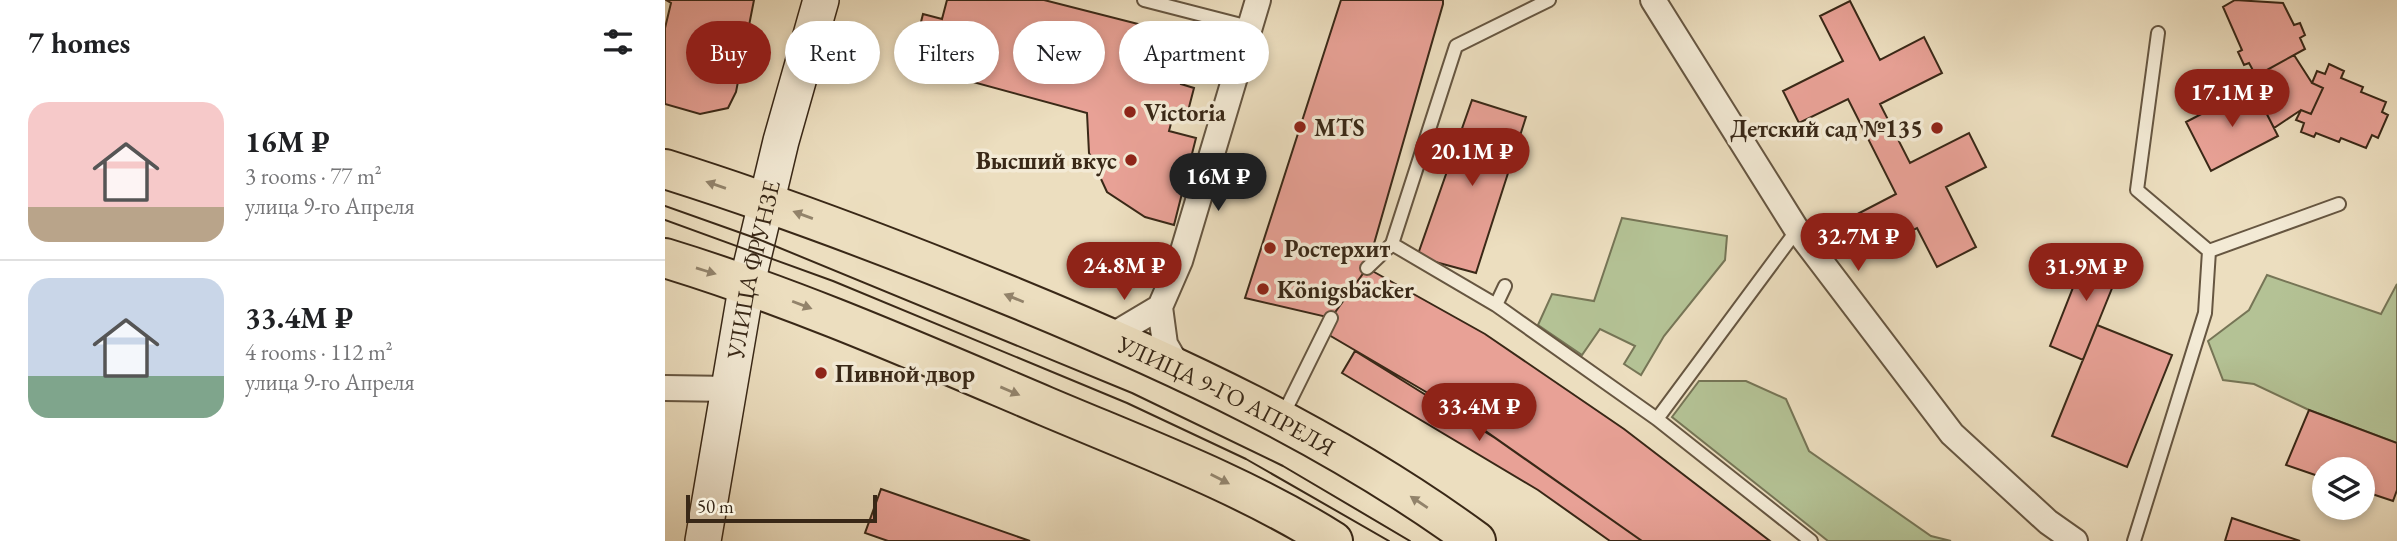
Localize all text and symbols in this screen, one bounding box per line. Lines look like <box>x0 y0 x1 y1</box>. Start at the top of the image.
chip: Buy <box>686 21 771 84</box>
chip: Rent <box>785 21 880 84</box>
chip: Filters <box>894 21 999 84</box>
chip: New <box>1013 21 1105 84</box>
chip: Apartment <box>1119 21 1269 84</box>
text: 7 homes <box>28 23 130 62</box>
icon: filters <box>599 23 637 61</box>
pin: 17.1M ₽ <box>2167 69 2297 129</box>
text: 17.1M ₽ <box>2191 77 2273 107</box>
place label: Victoria <box>1144 97 1226 128</box>
marker: Victoria <box>1122 104 1138 120</box>
place label: MTS <box>1314 112 1365 143</box>
place label: Детский сад №135 <box>1730 113 1923 144</box>
marker: MTS <box>1292 119 1308 135</box>
marker: Детский сад №135 <box>1929 120 1945 136</box>
text: 16M ₽ <box>245 122 330 161</box>
pin: 20.1M ₽ <box>1407 128 1537 188</box>
icon: home <box>84 130 168 214</box>
text: 20.1M ₽ <box>1431 136 1513 166</box>
place label: Высший вкус <box>976 145 1117 177</box>
marker: Высший вкус <box>1123 152 1139 168</box>
pin: 16M ₽ <box>1169 154 1267 213</box>
text: 3 rooms · 77 m² <box>245 161 382 191</box>
text: 16M ₽ <box>1185 161 1251 191</box>
street label: УЛИЦА ФРУНЗЕ <box>719 177 787 362</box>
one-way arrow <box>705 179 726 190</box>
text: улица 9-го Апреля <box>245 191 415 221</box>
one-way arrow <box>792 209 813 220</box>
pin: 32.7M ₽ <box>1793 214 1923 273</box>
text: 32.7M ₽ <box>1817 221 1899 251</box>
place label: Ростерхит <box>1284 233 1390 264</box>
marker: Ростерхит <box>1262 240 1278 256</box>
pin: 24.8M ₽ <box>1059 243 1189 302</box>
pin: 31.9M ₽ <box>2021 244 2151 303</box>
text: 24.8M ₽ <box>1083 250 1165 280</box>
text: 31.9M ₽ <box>2045 251 2127 281</box>
one-way arrow <box>696 266 717 276</box>
place label: Königsbäcker <box>1277 274 1414 306</box>
marker: Königsbäcker <box>1255 281 1271 297</box>
one-way arrow <box>1004 292 1025 303</box>
text: 33.4M ₽ <box>245 298 353 337</box>
one-way arrow <box>792 299 813 310</box>
icon: home <box>84 306 168 390</box>
street label: УЛИЦА 9-ГО АПРЕЛЯ <box>1112 327 1341 462</box>
text: 4 rooms · 112 m² <box>245 337 393 367</box>
place label: Пивной двор <box>835 358 975 389</box>
marker: Пивной двор <box>813 365 829 381</box>
text: улица 9-го Апреля <box>245 367 415 397</box>
pin: 33.4M ₽ <box>1414 384 1544 443</box>
one-way arrow <box>1000 386 1021 397</box>
text: 33.4M ₽ <box>1438 391 1520 421</box>
map controls <box>2312 457 2375 520</box>
button: layers <box>2312 457 2375 520</box>
one-way arrow <box>1210 473 1230 485</box>
scale bar <box>686 492 877 524</box>
text: 50 m <box>697 494 734 519</box>
one-way arrow <box>1410 496 1429 509</box>

